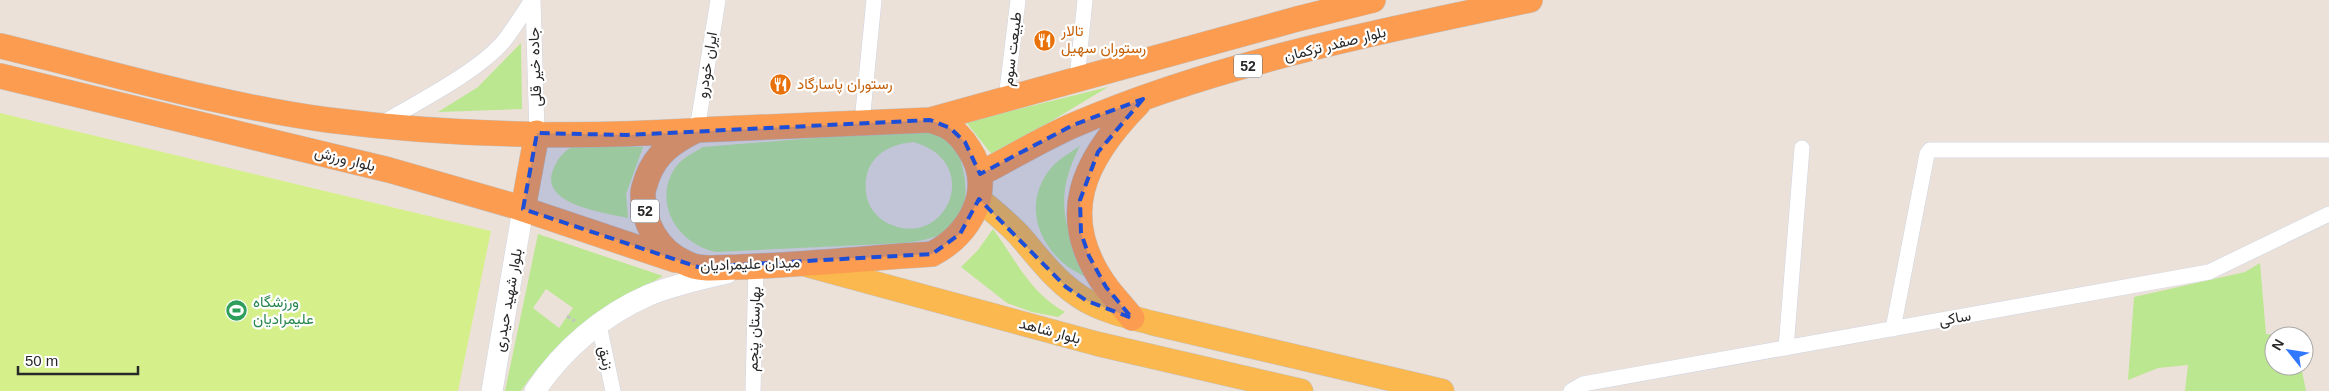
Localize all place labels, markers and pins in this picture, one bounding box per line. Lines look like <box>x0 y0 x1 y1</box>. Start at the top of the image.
place label: تالار رستوران سهیل <box>1060 22 1146 57</box>
restaurant icon: تالار رستوران سهیل <box>1033 28 1057 52</box>
restaurant icon: رستوران پاسارگاد <box>769 72 793 96</box>
place label: رستوران پاسارگاد <box>797 75 893 94</box>
place label: ورزشگاه علیمرادیان <box>253 293 314 328</box>
sports icon: ورزشگاه علیمرادیان <box>225 299 249 323</box>

